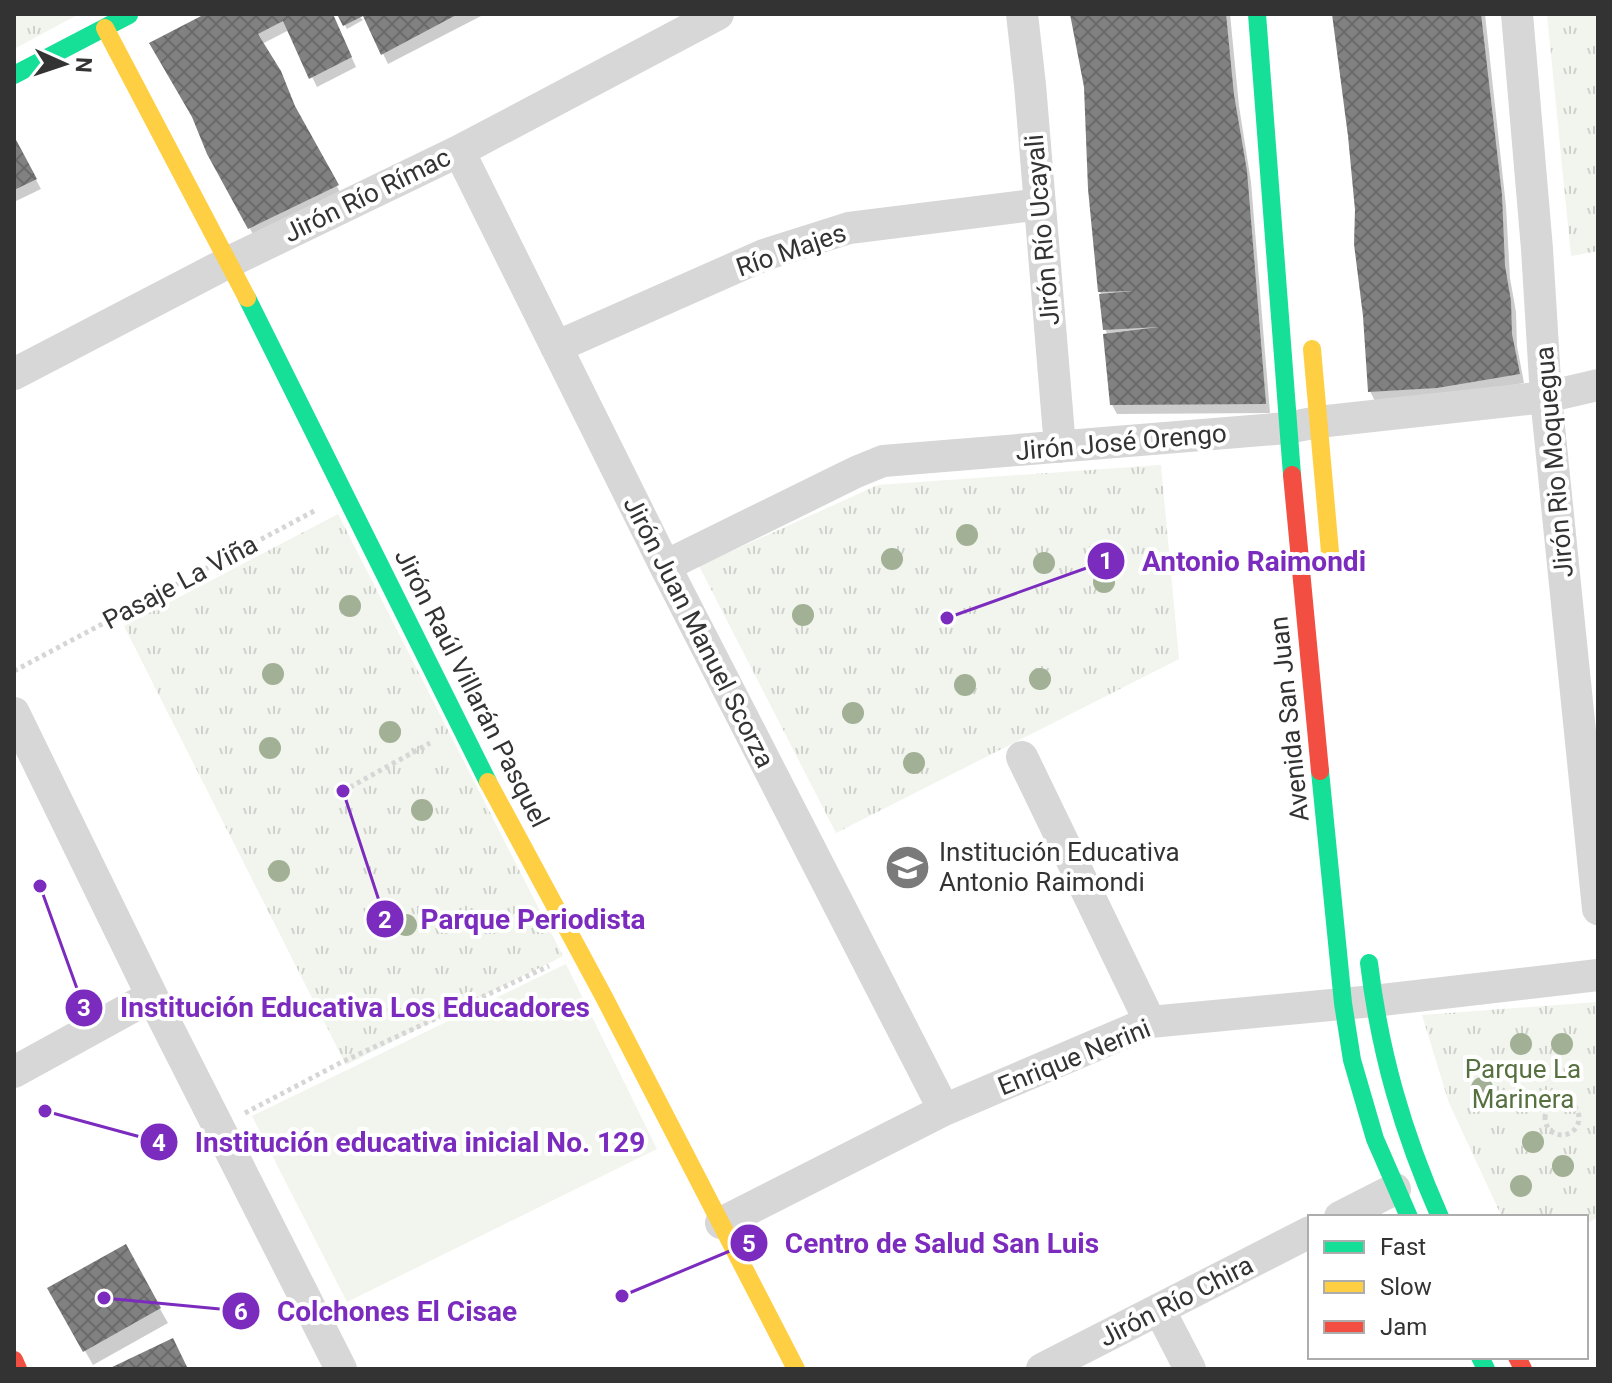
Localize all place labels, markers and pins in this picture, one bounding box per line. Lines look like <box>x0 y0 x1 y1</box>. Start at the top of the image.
callout: Antonio Raimondi <box>1086 535 1382 587</box>
place label: Institución Educativa Antonio Raimondi <box>939 837 1180 897</box>
school or university icon: Institución Educativa Antonio Raimondi <box>884 843 932 891</box>
callout: Parque Periodista <box>365 893 662 945</box>
callout: Institución Educativa Los Educadores <box>64 982 606 1034</box>
callout: Institución educativa inicial No. 129 <box>139 1116 661 1168</box>
callout: Centro de Salud San Luis <box>729 1217 1115 1269</box>
callout: Colchones El Cisae <box>221 1285 533 1337</box>

